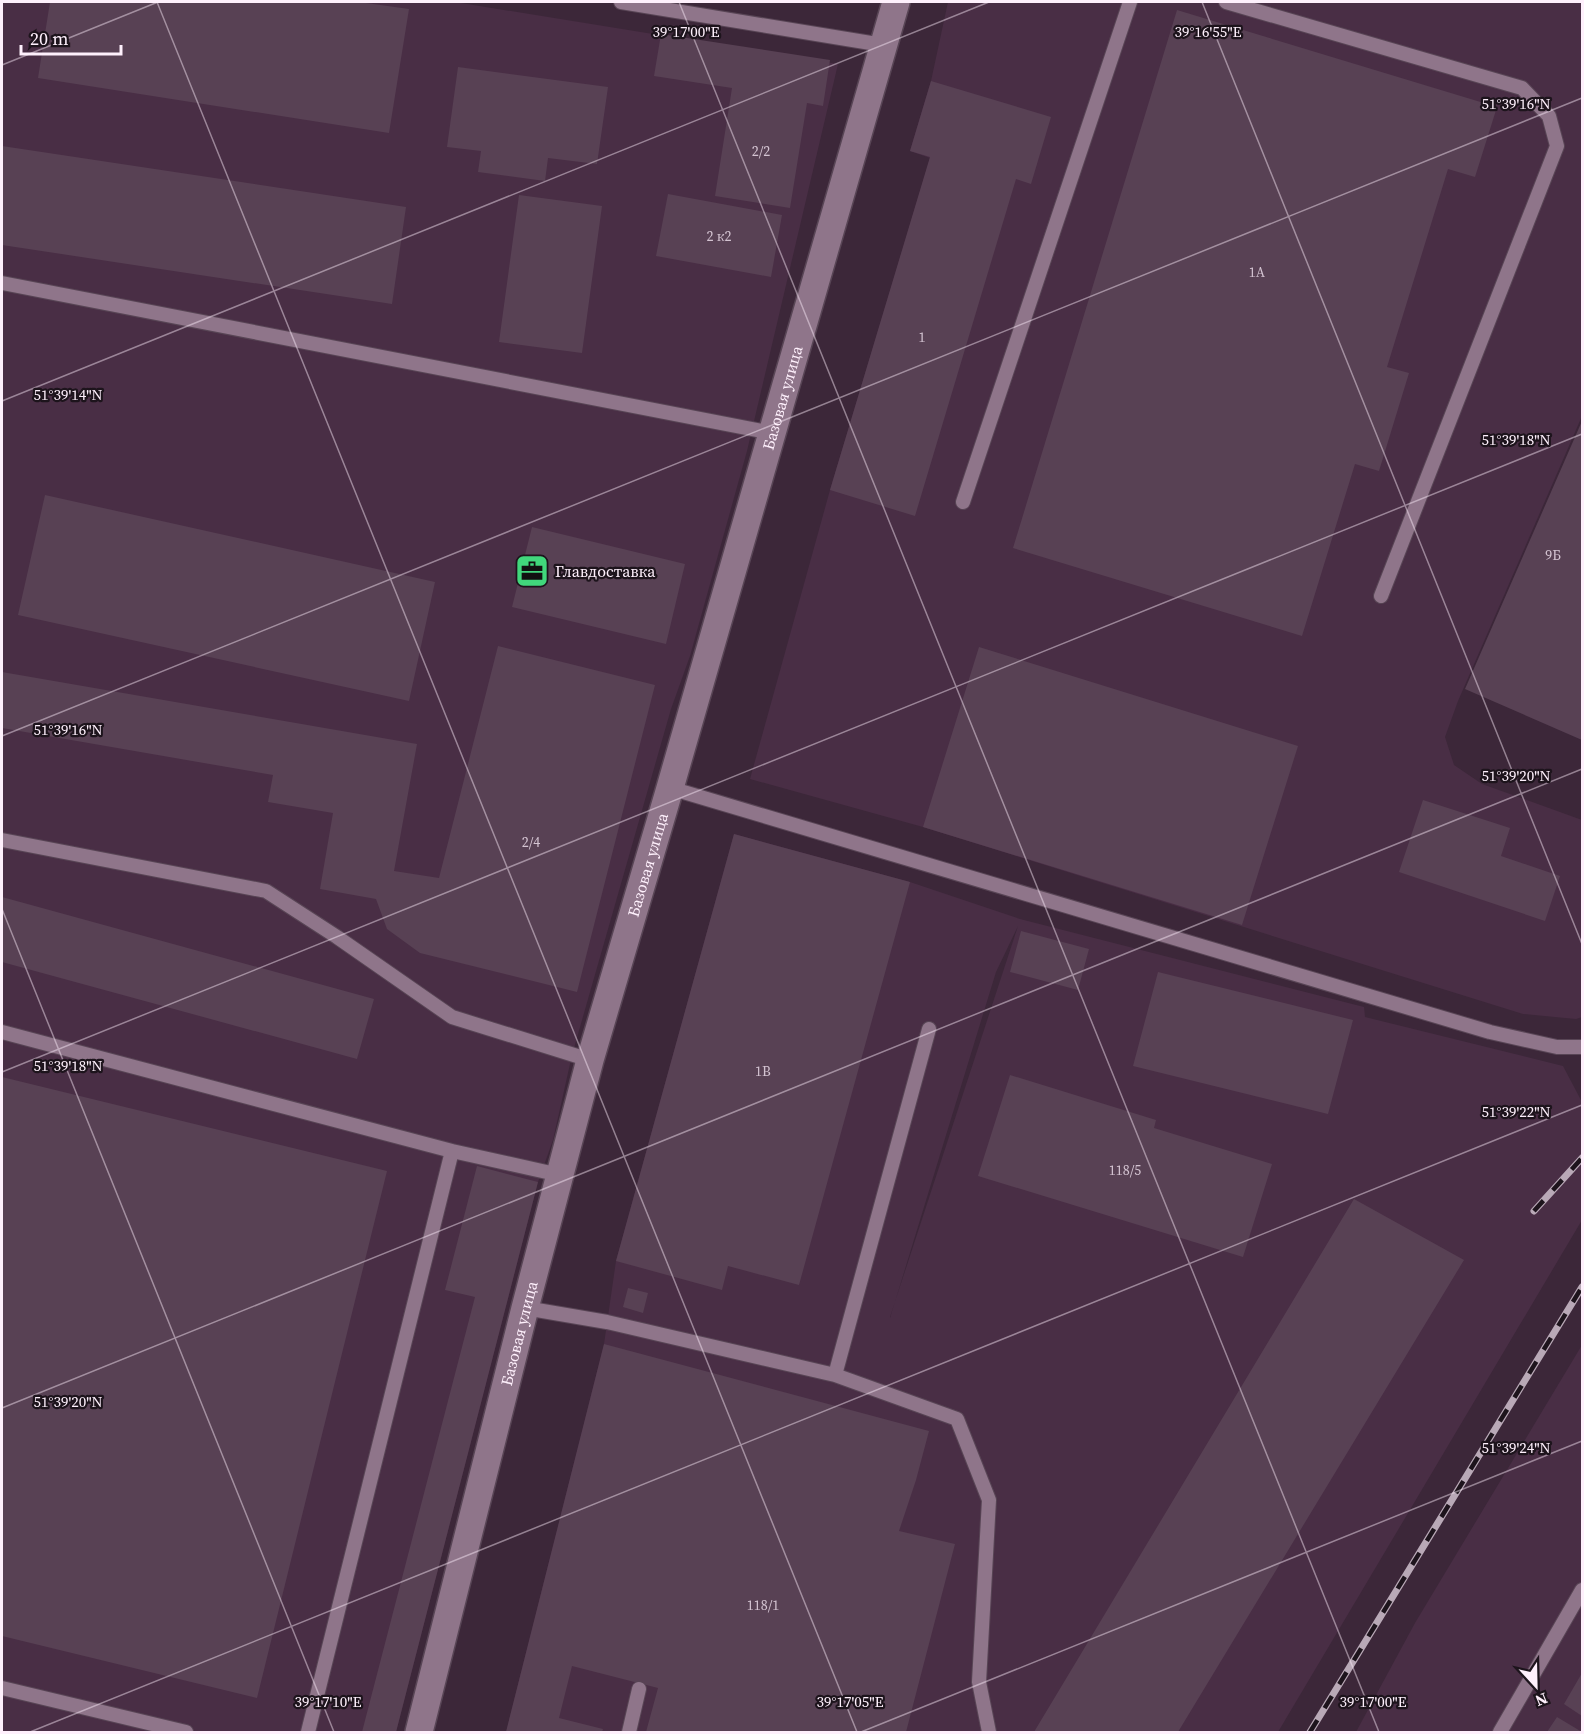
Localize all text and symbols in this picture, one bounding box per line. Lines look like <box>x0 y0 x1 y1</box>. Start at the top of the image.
scale bar <box>21 18 122 56</box>
text: 39°17'00"E <box>652 21 720 42</box>
text: 39°16'55"E <box>1174 21 1242 42</box>
text: 20 m <box>30 26 68 51</box>
text: 51°39'16"N <box>1481 93 1551 114</box>
house number: 2/2 <box>752 141 770 161</box>
house number: 2 к2 <box>706 226 732 246</box>
house number: 1А <box>1249 262 1266 282</box>
house number: 1 <box>919 327 926 347</box>
street label: Базовая улица <box>757 342 808 452</box>
text: 51°39'14"N <box>33 384 103 405</box>
text: 51°39'18"N <box>1481 429 1551 450</box>
house number: 9Б <box>1545 545 1561 565</box>
office icon: Главдоставка <box>514 553 550 589</box>
place label: Главдоставка <box>555 560 656 582</box>
text: 51°39'16"N <box>33 719 103 740</box>
text: 51°39'20"N <box>1481 765 1551 786</box>
street label: Базовая улица <box>622 809 673 919</box>
house number: 2/4 <box>522 832 540 852</box>
text: 51°39'18"N <box>33 1055 103 1076</box>
house number: 1В <box>755 1061 771 1081</box>
text: 51°39'22"N <box>1481 1101 1551 1122</box>
house number: 118/5 <box>1109 1160 1141 1180</box>
street label: Базовая улица <box>495 1278 543 1388</box>
text: 51°39'20"N <box>33 1391 103 1412</box>
text: 51°39'24"N <box>1481 1437 1551 1458</box>
house number: 118/1 <box>747 1595 779 1615</box>
north arrow <box>1506 1656 1566 1716</box>
text: N <box>1532 1688 1551 1712</box>
text: 39°17'10"E <box>294 1691 362 1712</box>
text: 39°17'05"E <box>816 1691 884 1712</box>
text: 39°17'00"E <box>1339 1691 1407 1712</box>

